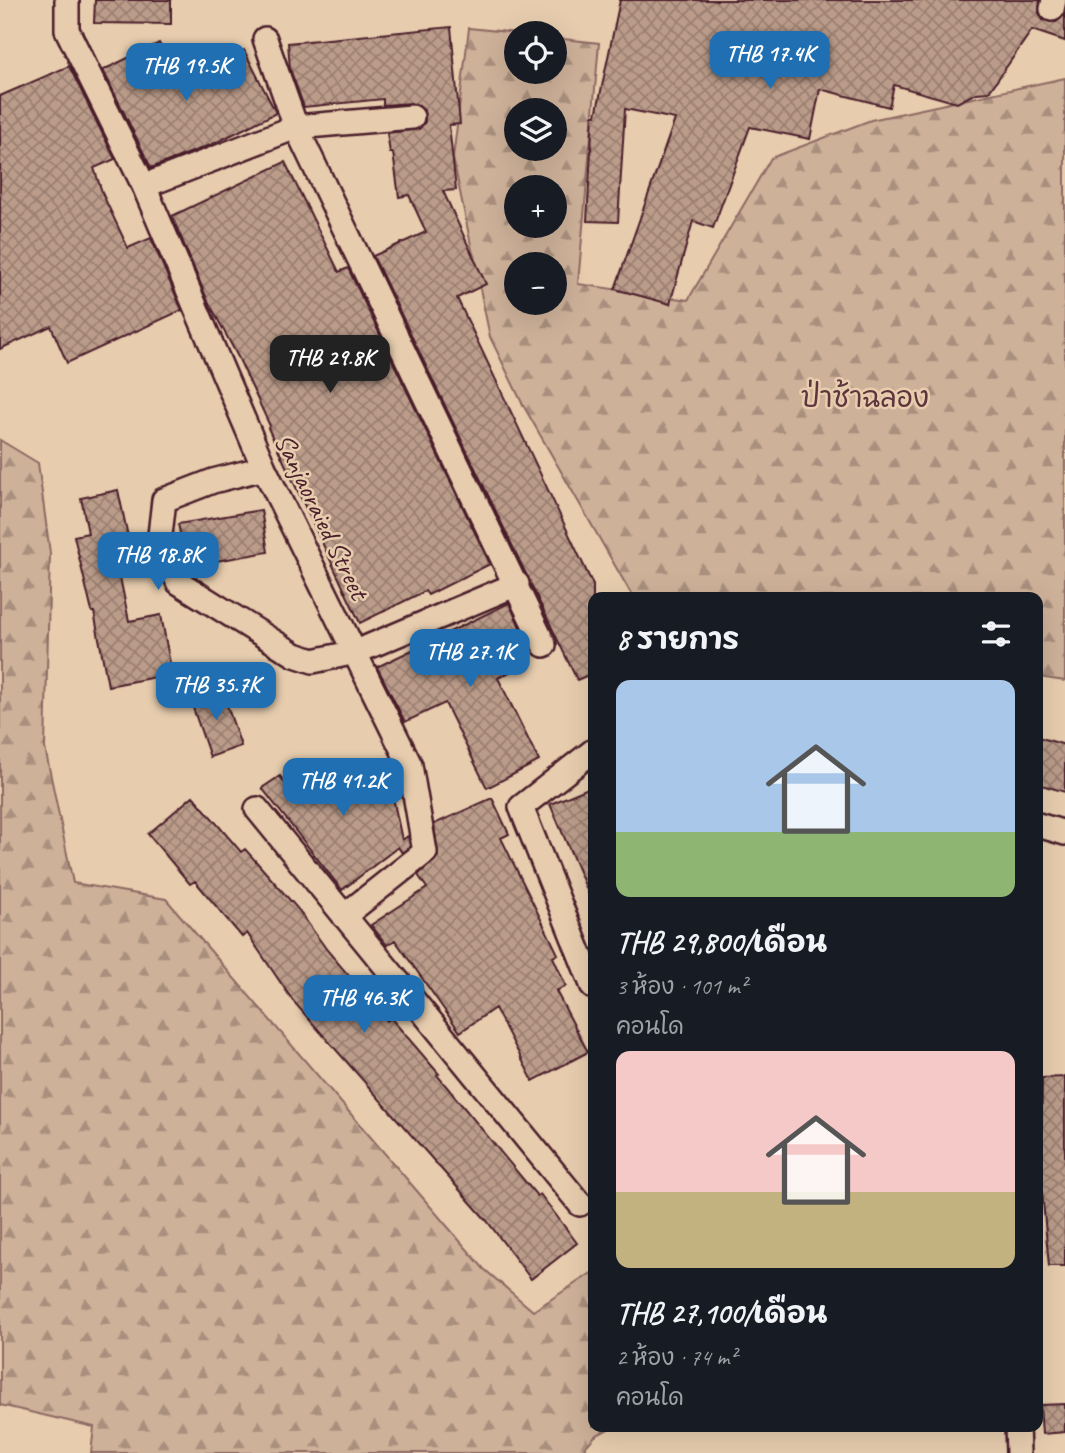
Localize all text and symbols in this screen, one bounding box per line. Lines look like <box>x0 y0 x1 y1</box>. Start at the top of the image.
map controls <box>504 21 567 315</box>
button: locate <box>504 21 567 84</box>
pin: THB 17.4K <box>690 32 850 91</box>
text: THB 17.4K <box>726 39 814 68</box>
pin: THB 19.5K <box>106 43 266 103</box>
text: THB 19.5K <box>142 51 230 80</box>
button: layers <box>504 98 567 161</box>
button: + <box>504 175 567 238</box>
button: − <box>504 252 567 315</box>
pin: THB 29.8K <box>250 336 410 395</box>
text: THB 29.8K <box>286 343 374 372</box>
park label: ป่าช้าฉลอง <box>801 379 929 415</box>
street label: Sanjaoraied Street <box>267 428 378 607</box>
pin: THB 18.8K <box>78 532 238 592</box>
text: THB 18.8K <box>114 540 202 569</box>
icon: filters <box>977 615 1015 653</box>
text: 8 รายการ <box>616 620 739 658</box>
pin: THB 27.1K <box>390 630 550 689</box>
text: THB 27.1K <box>426 637 514 666</box>
pin: THB 35.7K <box>136 662 296 722</box>
text: THB 35.7K <box>172 670 260 699</box>
icon: home <box>753 726 879 852</box>
pin: THB 41.2K <box>263 758 423 818</box>
text: THB 41.2K <box>299 766 387 795</box>
text: THB 29,800/เดือน <box>616 923 827 961</box>
text: 3 ห้อง · 101 m² <box>616 972 747 1001</box>
pin: THB 46.3K <box>284 976 444 1035</box>
text: THB 46.3K <box>319 983 409 1012</box>
text: คอนโด <box>616 1012 684 1041</box>
icon: home <box>753 1097 879 1223</box>
text: THB 27,100/เดือน <box>616 1294 828 1332</box>
text: 2 ห้อง · 74 m² <box>616 1343 736 1372</box>
text: คอนโด <box>616 1383 684 1412</box>

